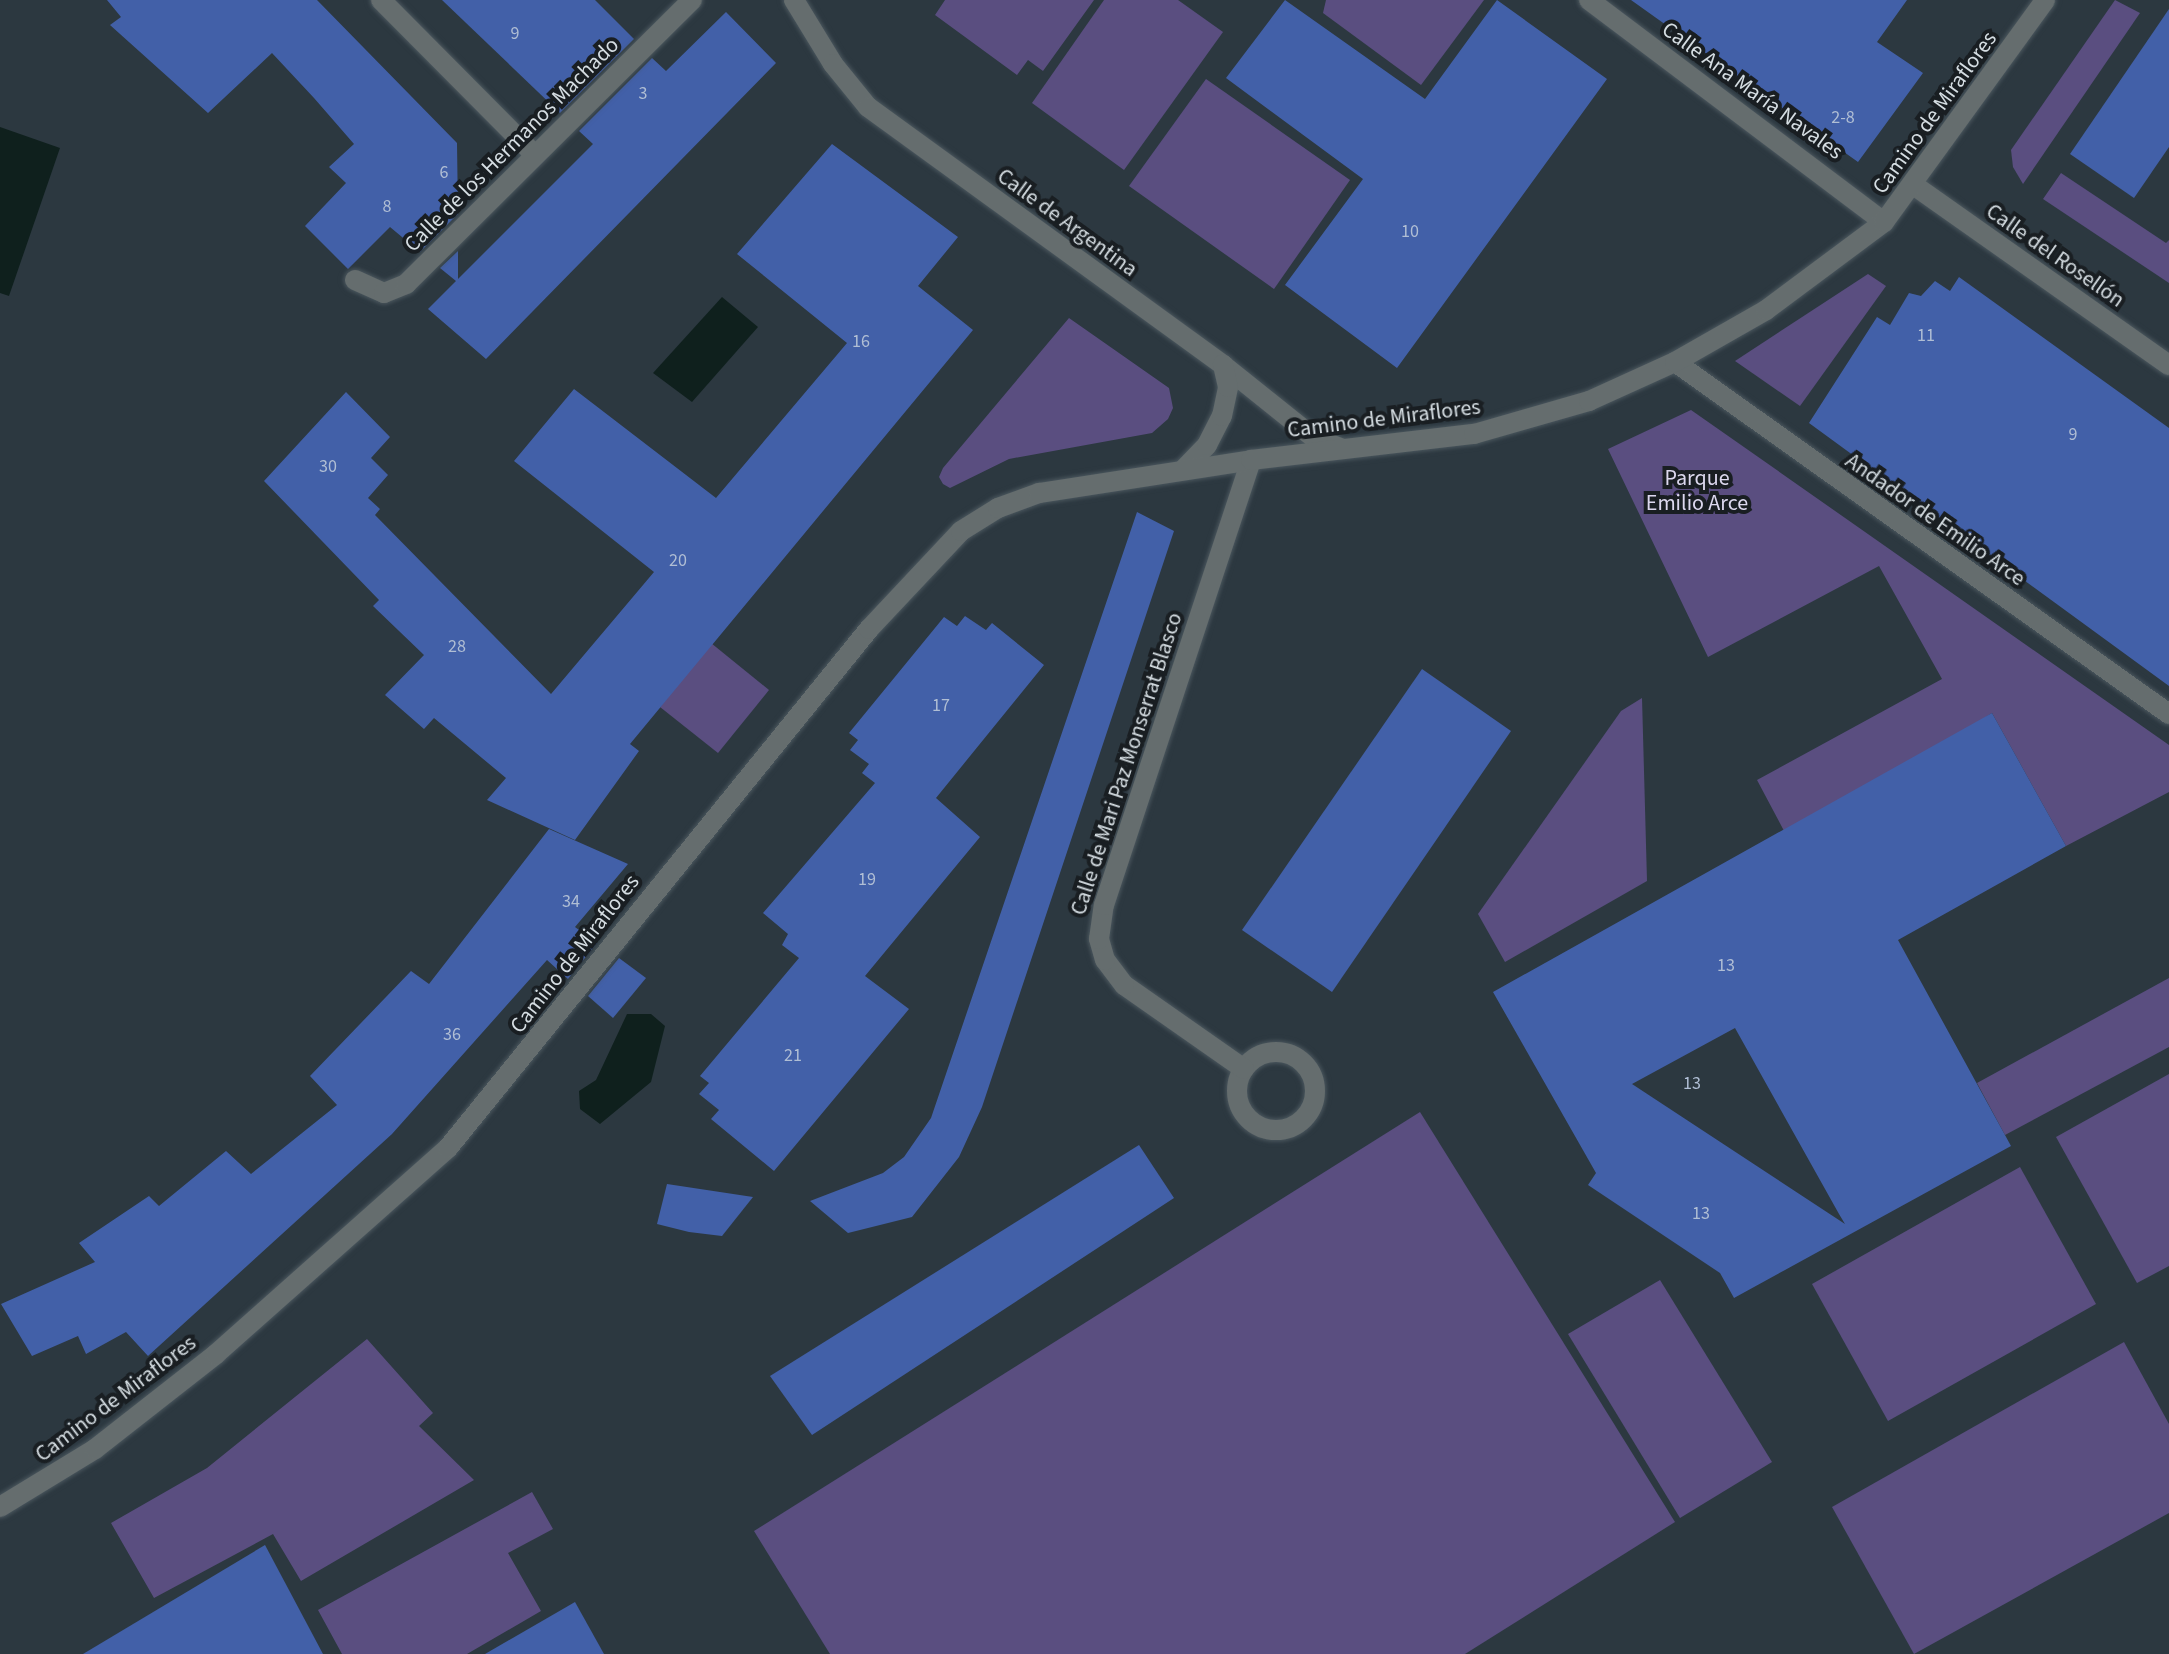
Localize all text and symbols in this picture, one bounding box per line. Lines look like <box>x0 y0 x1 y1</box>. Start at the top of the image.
street label: Calle Ana María Navales <box>1656 16 1848 166</box>
house number: 9 <box>511 23 519 45</box>
street label: Camino de Miraflores <box>1867 27 2003 199</box>
street label: Calle de los Hermanos Machado <box>399 32 625 258</box>
house number: 3 <box>639 83 647 105</box>
house number: 2-8 <box>1831 107 1855 129</box>
house number: 6 <box>440 162 448 184</box>
street label: Calle de Argentina <box>992 163 1142 283</box>
house number: 8 <box>383 196 391 218</box>
street label: Calle del Rosellón <box>1981 198 2129 314</box>
house number: 10 <box>1401 221 1419 243</box>
house number: 11 <box>1917 325 1935 347</box>
house number: 16 <box>852 331 870 353</box>
street label: Camino de Miraflores <box>1286 394 1482 444</box>
house number: 9 <box>2069 424 2077 446</box>
street label: Andador de Emilio Arce <box>1840 448 2030 592</box>
house number: 30 <box>319 456 337 478</box>
park label: Parque Emilio Arce <box>1646 465 1748 516</box>
house number: 20 <box>669 550 687 572</box>
street label: Calle de Mari Paz Monserrat Blasco <box>1066 609 1188 919</box>
house number: 28 <box>448 636 466 658</box>
house number: 17 <box>932 695 950 717</box>
street label: Camino de Miraflores <box>505 869 645 1039</box>
house number: 19 <box>858 869 876 891</box>
house number: 34 <box>562 891 580 913</box>
house number: 13 <box>1717 955 1735 977</box>
house number: 36 <box>443 1024 461 1046</box>
house number: 21 <box>784 1045 802 1067</box>
house number: 13 <box>1683 1073 1701 1095</box>
house number: 13 <box>1692 1203 1710 1225</box>
street label: Camino de Miraflores <box>30 1330 202 1468</box>

